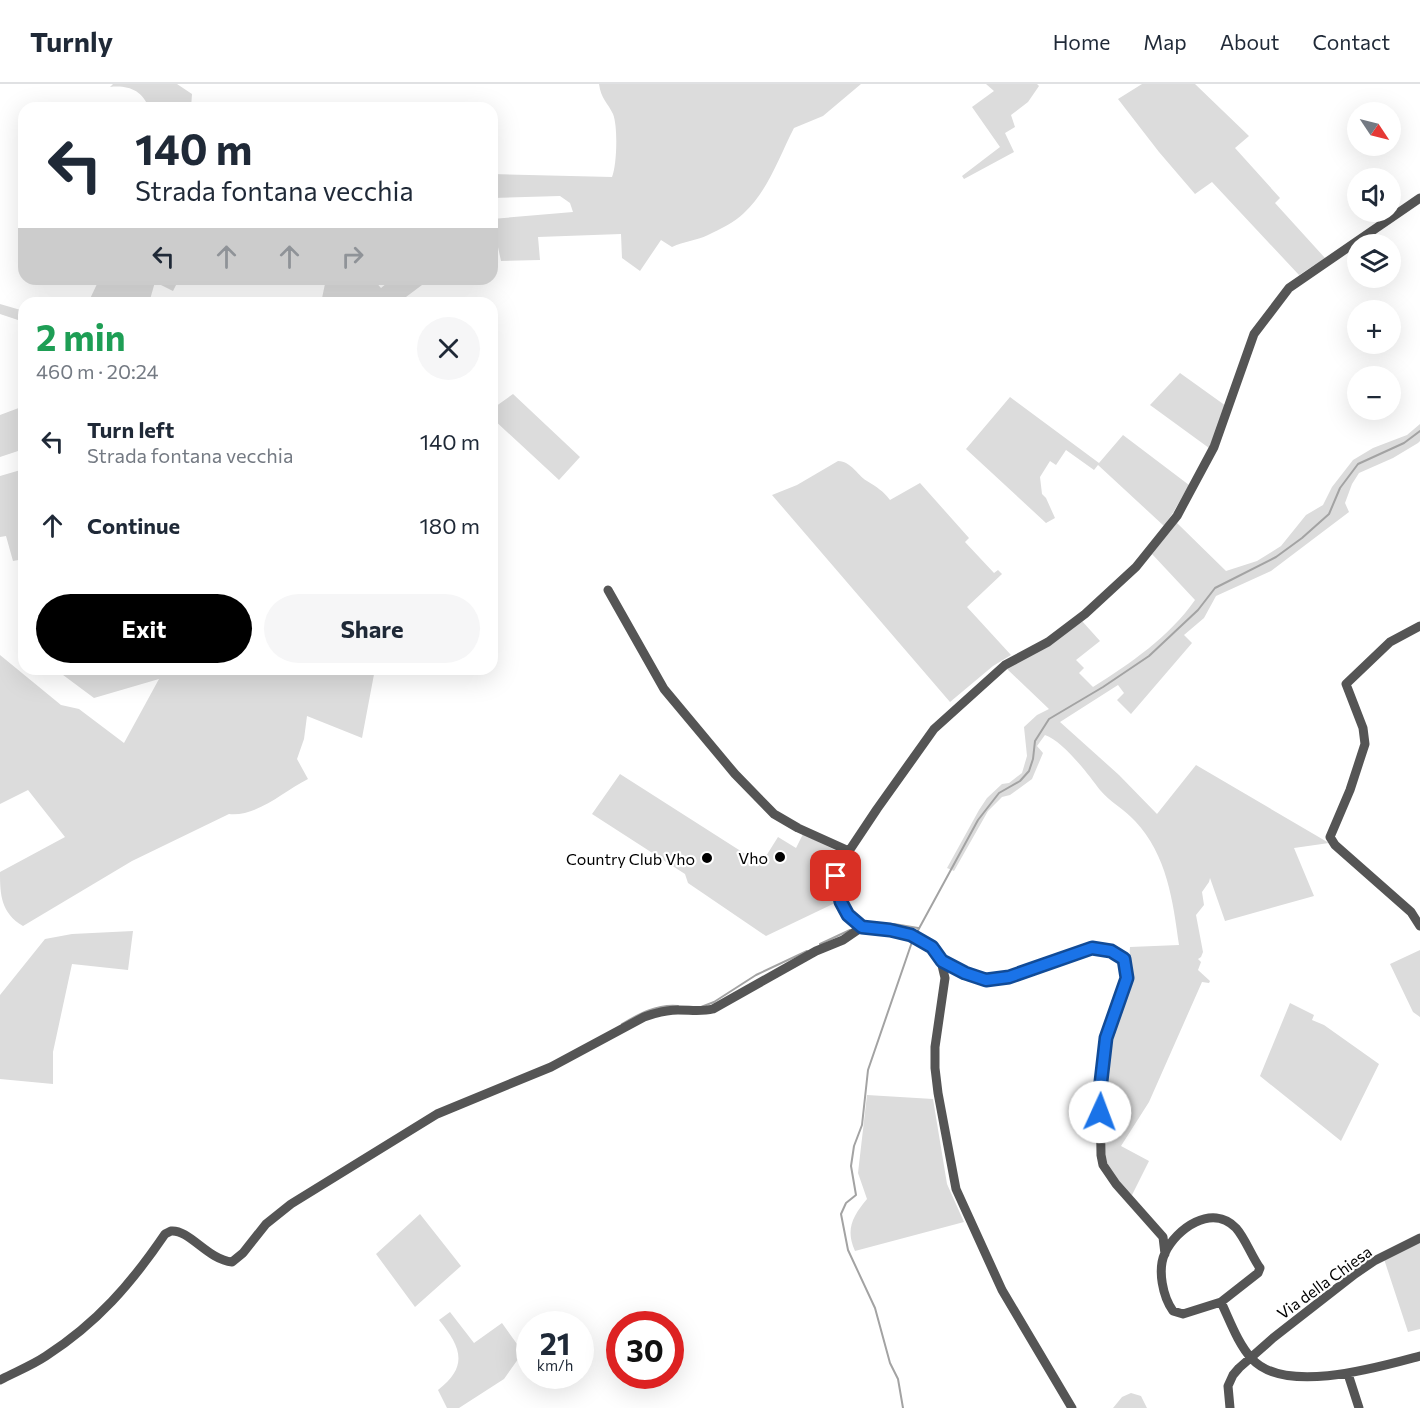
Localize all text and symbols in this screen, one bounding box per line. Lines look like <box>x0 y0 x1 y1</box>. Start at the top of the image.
text: Turnly <box>30 24 113 58</box>
text: Home <box>1053 29 1110 54</box>
text: Map <box>1143 29 1187 54</box>
text: About <box>1220 29 1279 54</box>
text: Contact <box>1312 29 1390 54</box>
north arrow <box>1347 102 1401 156</box>
map controls <box>1347 102 1401 420</box>
text: 140 m <box>135 122 252 174</box>
icon: left <box>36 126 114 204</box>
button: sound <box>1347 168 1401 222</box>
text: Strada fontana vecchia <box>135 174 414 207</box>
button: layers <box>1347 234 1401 288</box>
icon: left <box>147 240 180 273</box>
icon: ahead <box>210 240 243 273</box>
icon: ahead <box>273 240 306 273</box>
icon: right <box>336 240 369 273</box>
button: + <box>1347 300 1401 354</box>
text: 2 min <box>36 314 126 358</box>
button: close <box>417 317 480 380</box>
text: 460 m · 20:24 <box>36 359 158 383</box>
button: − <box>1347 366 1401 420</box>
text: Turn left <box>87 416 174 443</box>
icon: left <box>36 425 69 458</box>
text: 140 m <box>420 428 480 455</box>
text: Strada fontana vecchia <box>87 443 293 467</box>
icon: ahead <box>36 509 69 542</box>
text: Continue <box>87 512 180 539</box>
text: 180 m <box>419 512 480 539</box>
button: Exit <box>36 594 252 663</box>
button: Share <box>264 594 480 663</box>
place label: Vho <box>738 848 768 867</box>
place label: Country Club Vho <box>566 849 695 868</box>
marker: Vho <box>773 850 787 864</box>
pin <box>810 850 861 901</box>
marker: Country Club Vho <box>700 851 714 865</box>
icon: arrive <box>819 859 852 892</box>
position arrow <box>1068 1080 1132 1144</box>
street label: Via della Chiesa <box>1273 1241 1375 1323</box>
speed limit sign: 30 <box>606 1311 684 1389</box>
text: 21 <box>540 1324 570 1361</box>
text: km/h <box>537 1356 573 1374</box>

